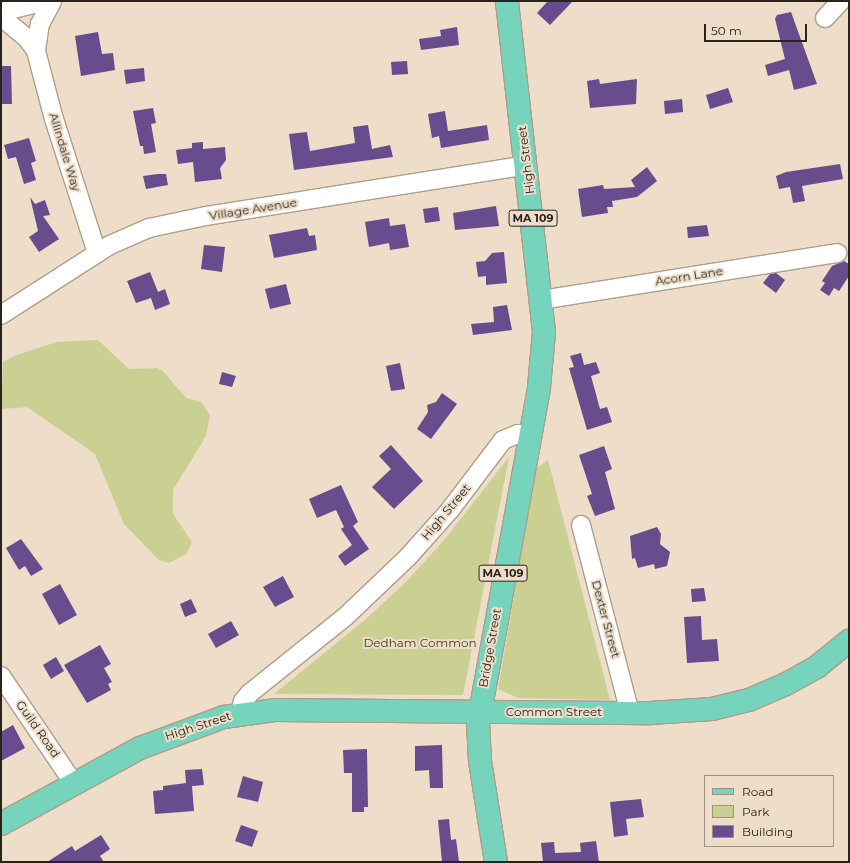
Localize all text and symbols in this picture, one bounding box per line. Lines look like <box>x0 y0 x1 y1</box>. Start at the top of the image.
scale bar <box>706 16 809 42</box>
text: 50 m <box>711 23 742 38</box>
street label: Allindale Way <box>46 111 84 193</box>
street label: High Street <box>515 125 537 195</box>
street label: Village Avenue <box>208 195 298 223</box>
road number: MA 109 <box>508 209 558 227</box>
street label: Acorn Lane <box>654 264 724 288</box>
street label: High Street <box>418 481 474 543</box>
road number: MA 109 <box>478 564 528 582</box>
street label: Dexter Street <box>589 579 623 659</box>
street label: Bridge Street <box>476 607 504 689</box>
park label: Dedham Common <box>363 636 477 650</box>
street label: Guild Road <box>13 698 63 760</box>
street label: Common Street <box>506 705 602 719</box>
street label: High Street <box>163 709 233 743</box>
legend <box>704 775 834 847</box>
text: Road <box>742 784 773 799</box>
text: Park <box>742 804 769 819</box>
text: Building <box>742 824 793 839</box>

